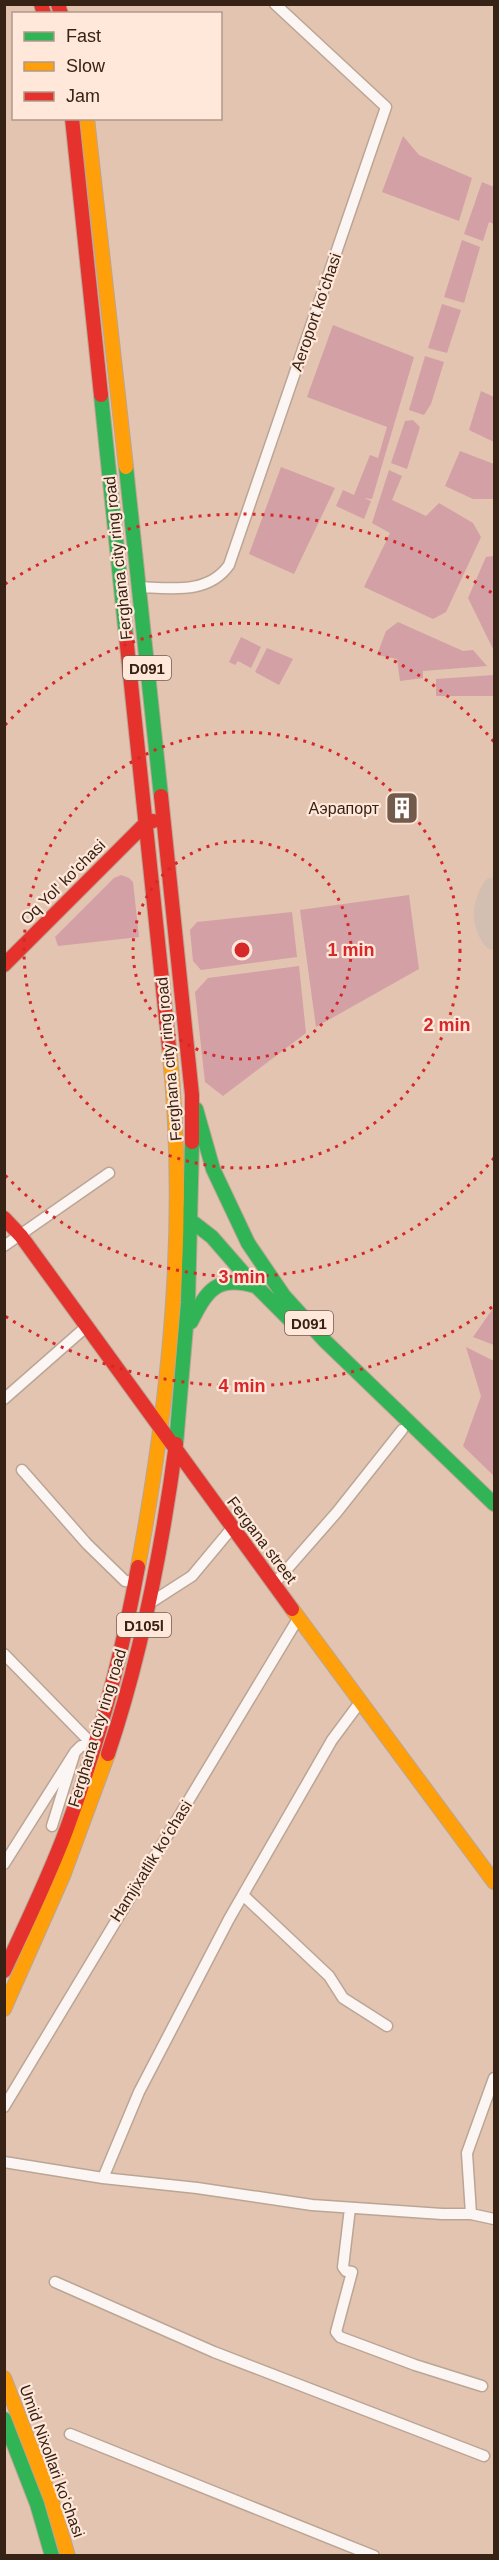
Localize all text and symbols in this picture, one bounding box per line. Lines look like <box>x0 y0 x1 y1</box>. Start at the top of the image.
legend <box>12 12 222 120</box>
text: Fast <box>66 26 101 46</box>
text: Slow <box>66 56 106 76</box>
text: Jam <box>66 86 100 106</box>
street label: Aeroport koʻchasi <box>288 251 344 373</box>
street label: Ferghana city ring road <box>101 475 135 641</box>
road number: D091 <box>123 656 171 680</box>
building icon: Аэрапорт <box>384 790 420 826</box>
place label: Аэрапорт <box>309 800 380 817</box>
street label: Oq Yol' ko'chasi <box>17 836 109 928</box>
centre of rings <box>232 940 252 960</box>
text: 1 min <box>327 940 375 960</box>
street label: Ferghana city ring road <box>153 976 185 1142</box>
text: 2 min <box>423 1015 471 1035</box>
text: 3 min <box>218 1267 266 1287</box>
road number: D091 <box>285 1311 333 1335</box>
text: 4 min <box>218 1376 266 1396</box>
street label: Fergana street <box>224 1493 300 1587</box>
road number: D105l <box>117 1613 171 1637</box>
street label: Ferghana city ring road <box>65 1647 129 1809</box>
street label: Hamjixatlik koʻchasi <box>107 1797 195 1925</box>
street label: Umid Nixollari koʻchasi <box>16 2382 88 2540</box>

